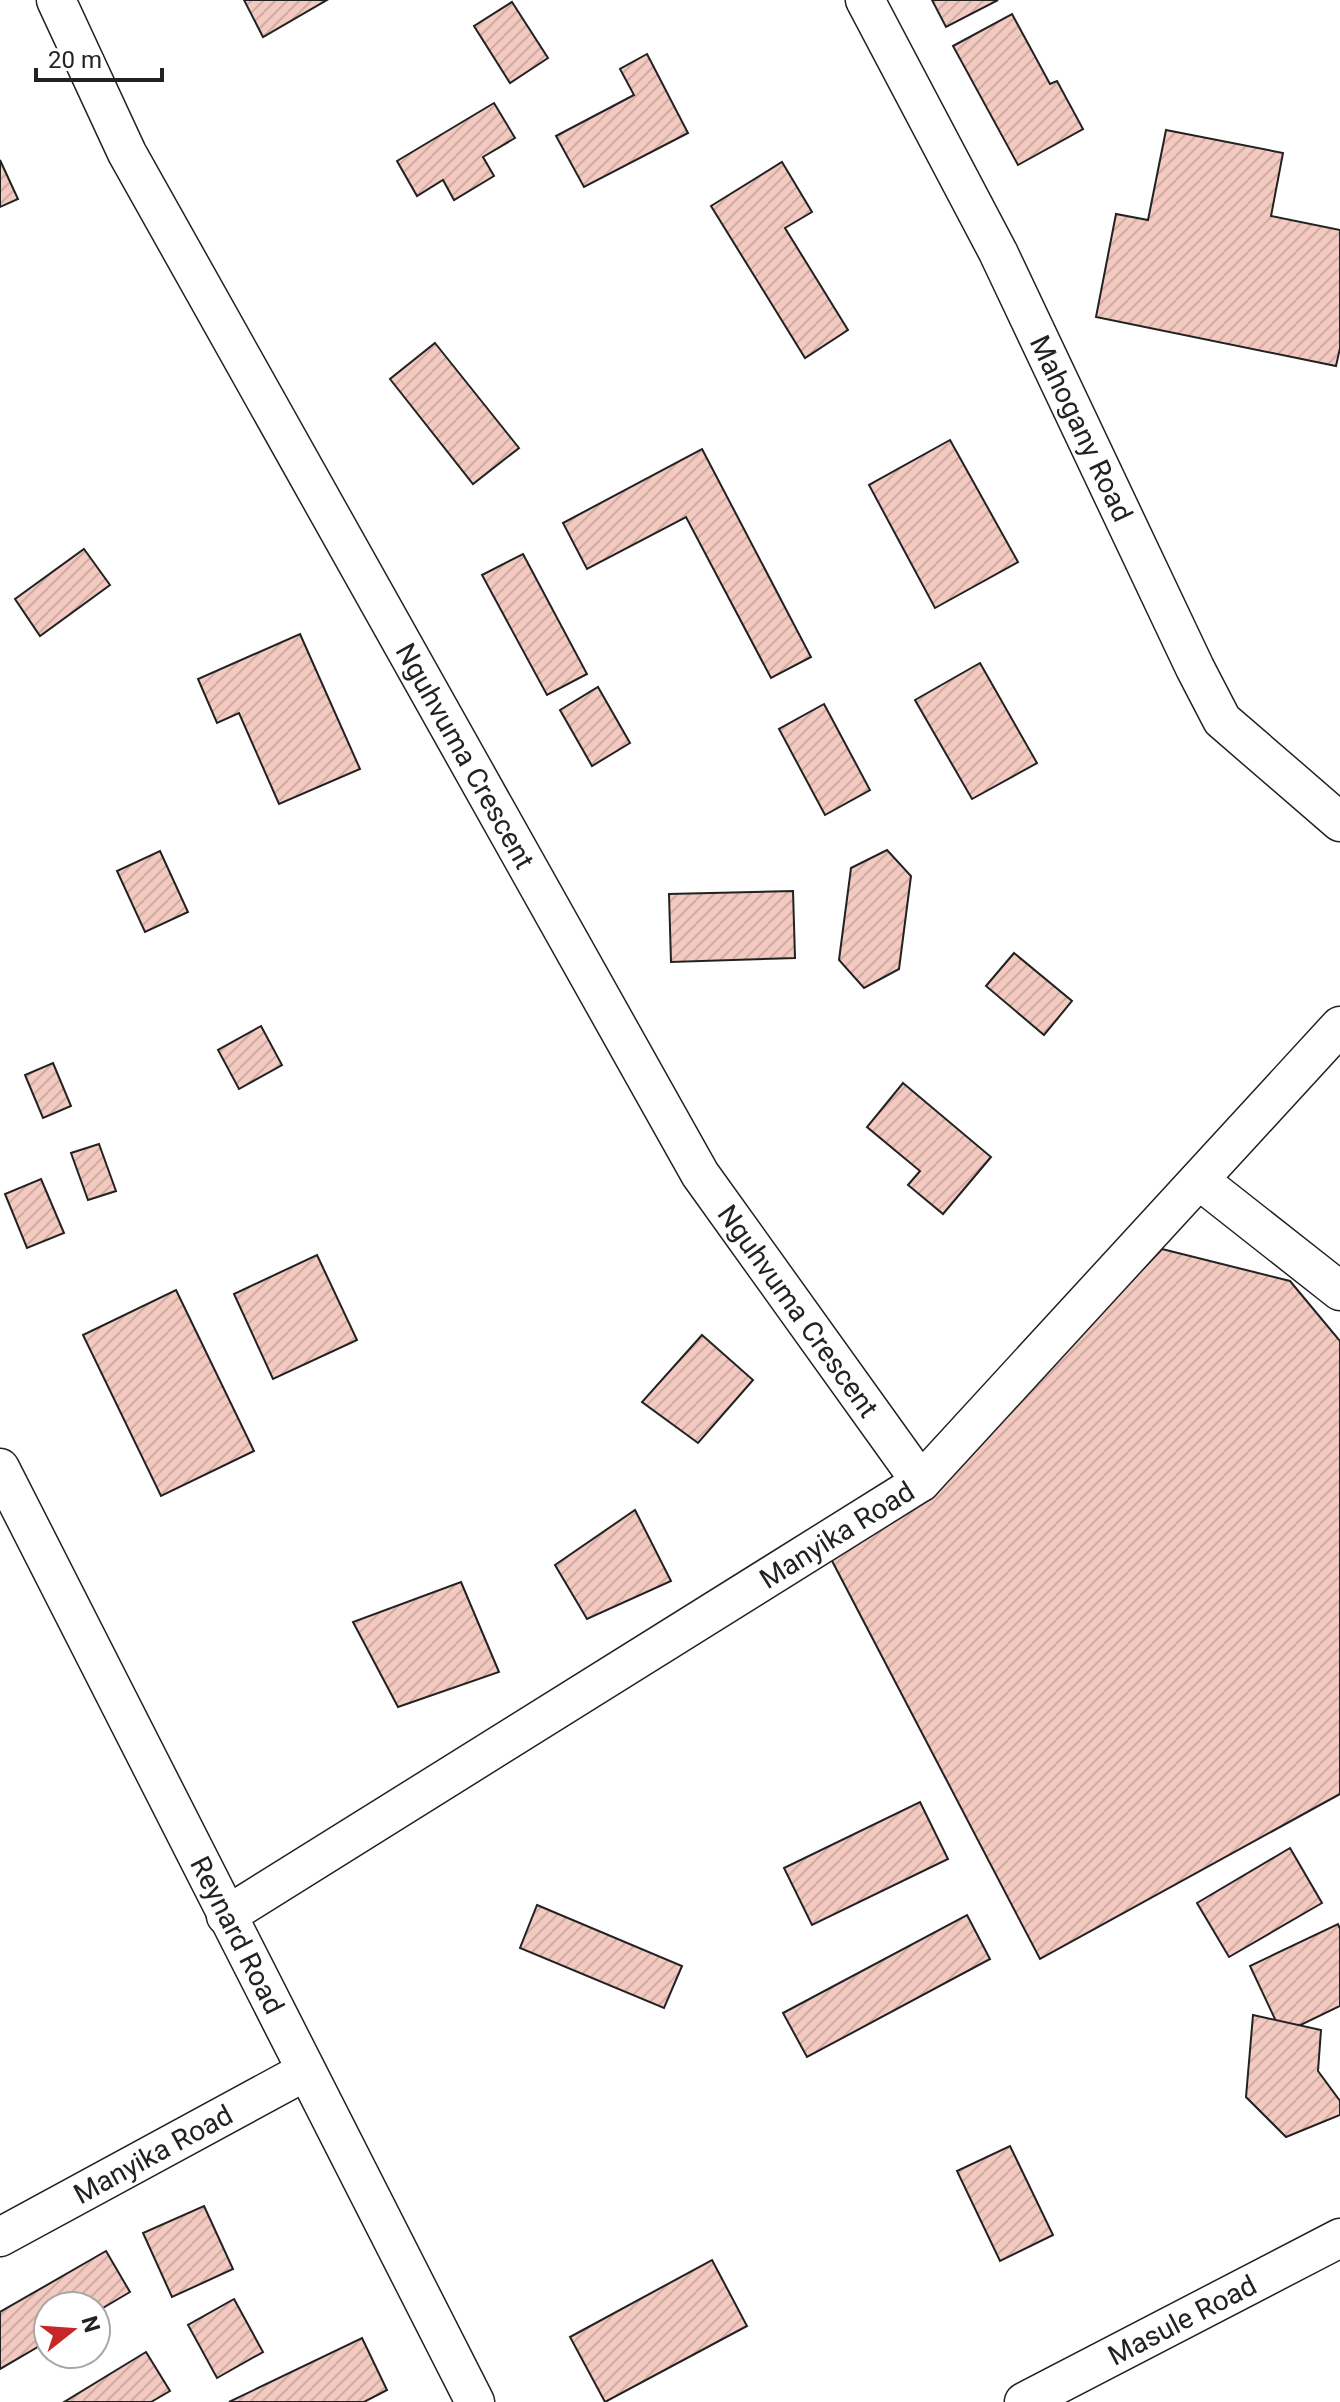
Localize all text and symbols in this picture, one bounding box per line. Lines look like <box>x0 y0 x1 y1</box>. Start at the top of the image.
scale bar <box>36 32 162 82</box>
text: 20 m <box>48 46 102 74</box>
street label: Mahogany Road <box>1023 330 1139 527</box>
street label: Nguhvuma Crescent <box>389 638 541 875</box>
street label: Nguhvuma Crescent <box>711 1199 885 1424</box>
street label: Manyika Road <box>754 1474 920 1596</box>
street label: Reynard Road <box>183 1851 291 2019</box>
street label: Manyika Road <box>68 2098 238 2211</box>
street label: Masule Road <box>1103 2268 1262 2373</box>
north arrow <box>32 2290 112 2370</box>
text: N <box>76 2313 105 2335</box>

